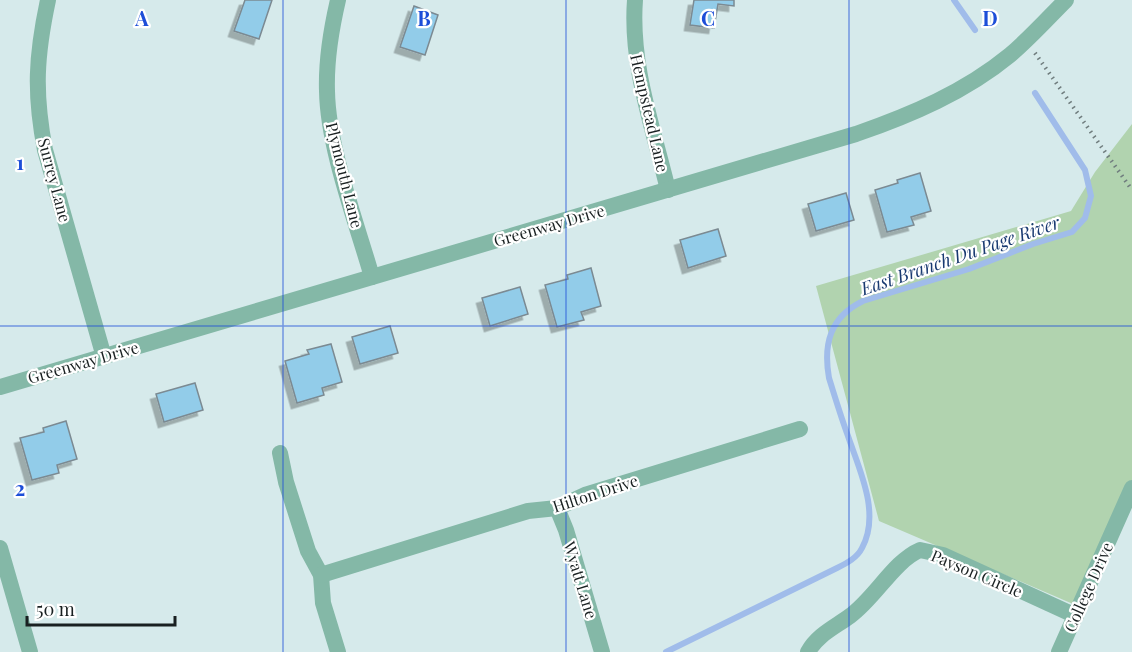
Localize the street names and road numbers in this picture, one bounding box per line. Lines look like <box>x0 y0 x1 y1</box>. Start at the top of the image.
street label: Hempstead Lane <box>626 52 674 174</box>
street label: Plymouth Lane <box>322 120 368 230</box>
street label: Surrey Lane <box>34 136 76 224</box>
street label: Greenway Drive <box>491 199 607 251</box>
street label: Greenway Drive <box>25 336 141 388</box>
street label: Hilton Drive <box>550 469 640 517</box>
street label: Wyatt Lane <box>559 538 603 621</box>
street label: College Drive <box>1059 539 1117 635</box>
street label: Payson Circle <box>928 544 1026 602</box>

